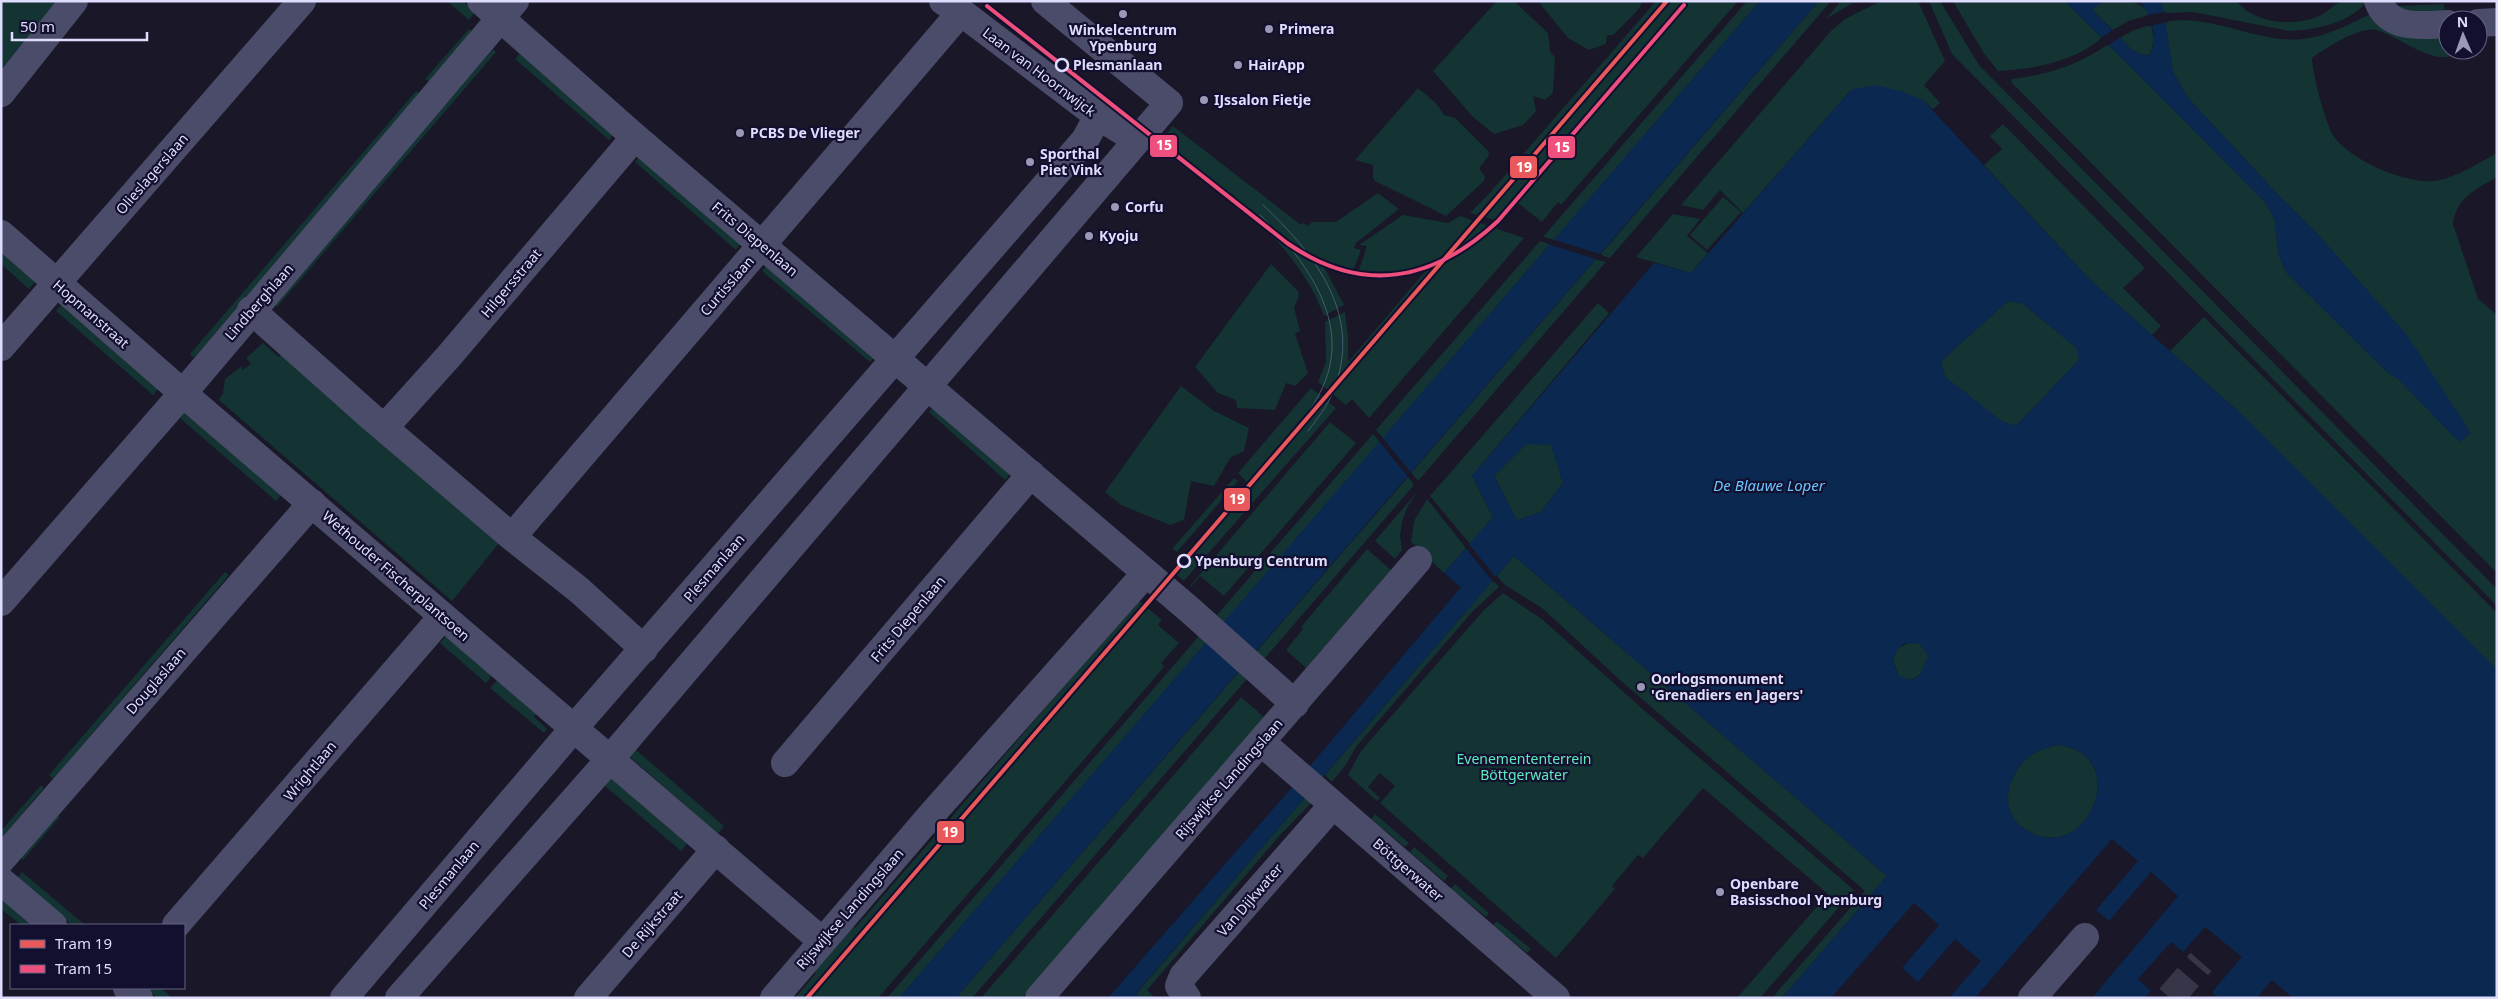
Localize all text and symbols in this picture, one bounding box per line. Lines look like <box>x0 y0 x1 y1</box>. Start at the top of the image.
marker: Winkelcentrum Ypenburg <box>1117 8 1129 20</box>
scale bar <box>12 10 148 42</box>
north arrow <box>2438 10 2488 60</box>
text: N <box>2457 12 2469 31</box>
text: 50 m <box>20 16 55 36</box>
place label: Primera <box>1279 19 1335 38</box>
place label: Winkelcentrum Ypenburg <box>1069 20 1177 55</box>
street label: Laan van Hoornwijck <box>979 23 1100 121</box>
marker: Primera <box>1263 23 1275 35</box>
place label: Plesmanlaan <box>1073 55 1162 74</box>
place label: HairApp <box>1248 55 1305 74</box>
marker: Plesmanlaan <box>1055 58 1069 72</box>
marker: HairApp <box>1232 59 1244 71</box>
place label: IJssalon Fietje <box>1214 90 1311 109</box>
marker: IJssalon Fietje <box>1198 94 1210 106</box>
place label: PCBS De Vlieger <box>750 123 861 142</box>
marker: PCBS De Vlieger <box>734 127 746 139</box>
street label: Olieslagerslaan <box>111 129 192 218</box>
line badge: 15 <box>1149 134 1178 158</box>
text: 15 <box>1156 135 1172 154</box>
line badge: 15 <box>1547 135 1576 159</box>
text: 15 <box>1554 137 1570 156</box>
place label: Sporthal Piet Vink <box>1040 144 1102 179</box>
line badge: 19 <box>1509 155 1538 179</box>
marker: Sporthal Piet Vink <box>1024 156 1036 168</box>
text: 19 <box>1516 157 1532 176</box>
street label: Frits Diepenlaan <box>708 197 802 280</box>
place label: Corfu <box>1125 197 1164 216</box>
marker: Corfu <box>1109 201 1121 213</box>
place label: Kyoju <box>1099 226 1138 245</box>
marker: Kyoju <box>1083 230 1095 242</box>
street label: Hilgersstraat <box>476 244 545 321</box>
street label: Curtisslaan <box>695 252 758 320</box>
street label: Lindberghlaan <box>220 259 297 344</box>
street label: Hopmanstraat <box>49 275 133 352</box>
water label: De Blauwe Loper <box>1713 475 1826 495</box>
line badge: 19 <box>1223 487 1251 512</box>
text: 19 <box>1229 489 1245 508</box>
street label: Wethouder Fischerplantsoen <box>319 506 474 645</box>
street label: Plesmanlaan <box>679 530 748 606</box>
place label: Ypenburg Centrum <box>1195 551 1328 570</box>
marker: Ypenburg Centrum <box>1177 554 1191 568</box>
street label: Frits Diepenlaan <box>866 572 949 666</box>
street label: Douglaslaan <box>122 643 190 718</box>
place label: Oorlogsmonument 'Grenadiers en Jagers' <box>1651 669 1803 704</box>
marker: Oorlogsmonument 'Grenadiers en Jagers' <box>1635 681 1647 693</box>
street label: Rijswijkse Landingslaan <box>1171 714 1287 843</box>
street label: Wrightlaan <box>279 737 340 805</box>
park label: Evenemententerrein Böttgerwater <box>1457 749 1591 784</box>
line badge: 19 <box>936 820 965 844</box>
text: 19 <box>942 822 958 841</box>
street label: Böttgerwater <box>1369 834 1448 906</box>
street label: Plesmanlaan <box>414 836 483 913</box>
street label: Rijswijkse Landingslaan <box>792 844 908 973</box>
street label: Van Dijkwater <box>1213 859 1287 940</box>
place label: Openbare Basisschool Ypenburg <box>1730 874 1882 909</box>
street label: De Rijkstraat <box>617 886 686 961</box>
marker: Openbare Basisschool Ypenburg <box>1714 886 1726 898</box>
legend <box>10 924 185 989</box>
text: Tram 19 <box>55 933 112 953</box>
text: Tram 15 <box>55 958 112 978</box>

